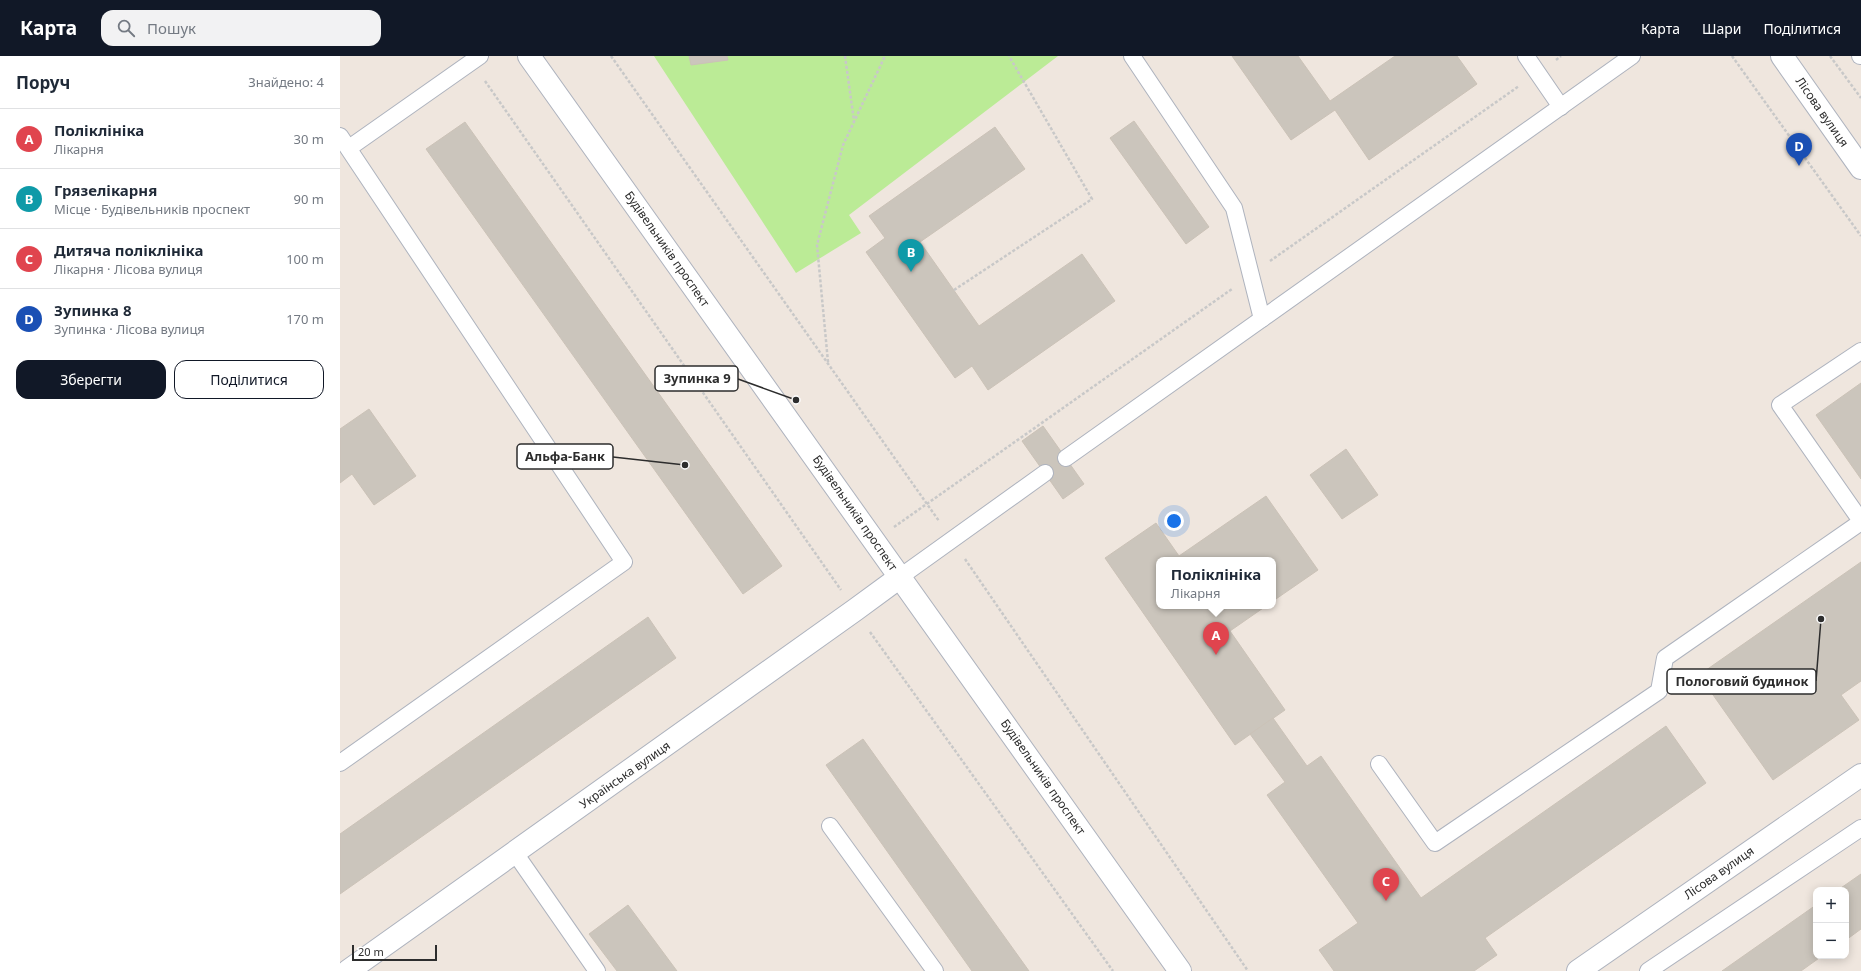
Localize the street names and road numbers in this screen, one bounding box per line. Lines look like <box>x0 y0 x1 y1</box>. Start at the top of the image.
street label: Лісова вулиця <box>1792 73 1853 150</box>
street label: Будівельників проспект <box>621 187 714 310</box>
street label: Будівельників проспект <box>809 451 902 574</box>
street label: Будівельників проспект <box>997 715 1090 838</box>
street label: Українська вулиця <box>576 737 674 812</box>
street label: Лісова вулиця <box>1680 842 1757 903</box>

